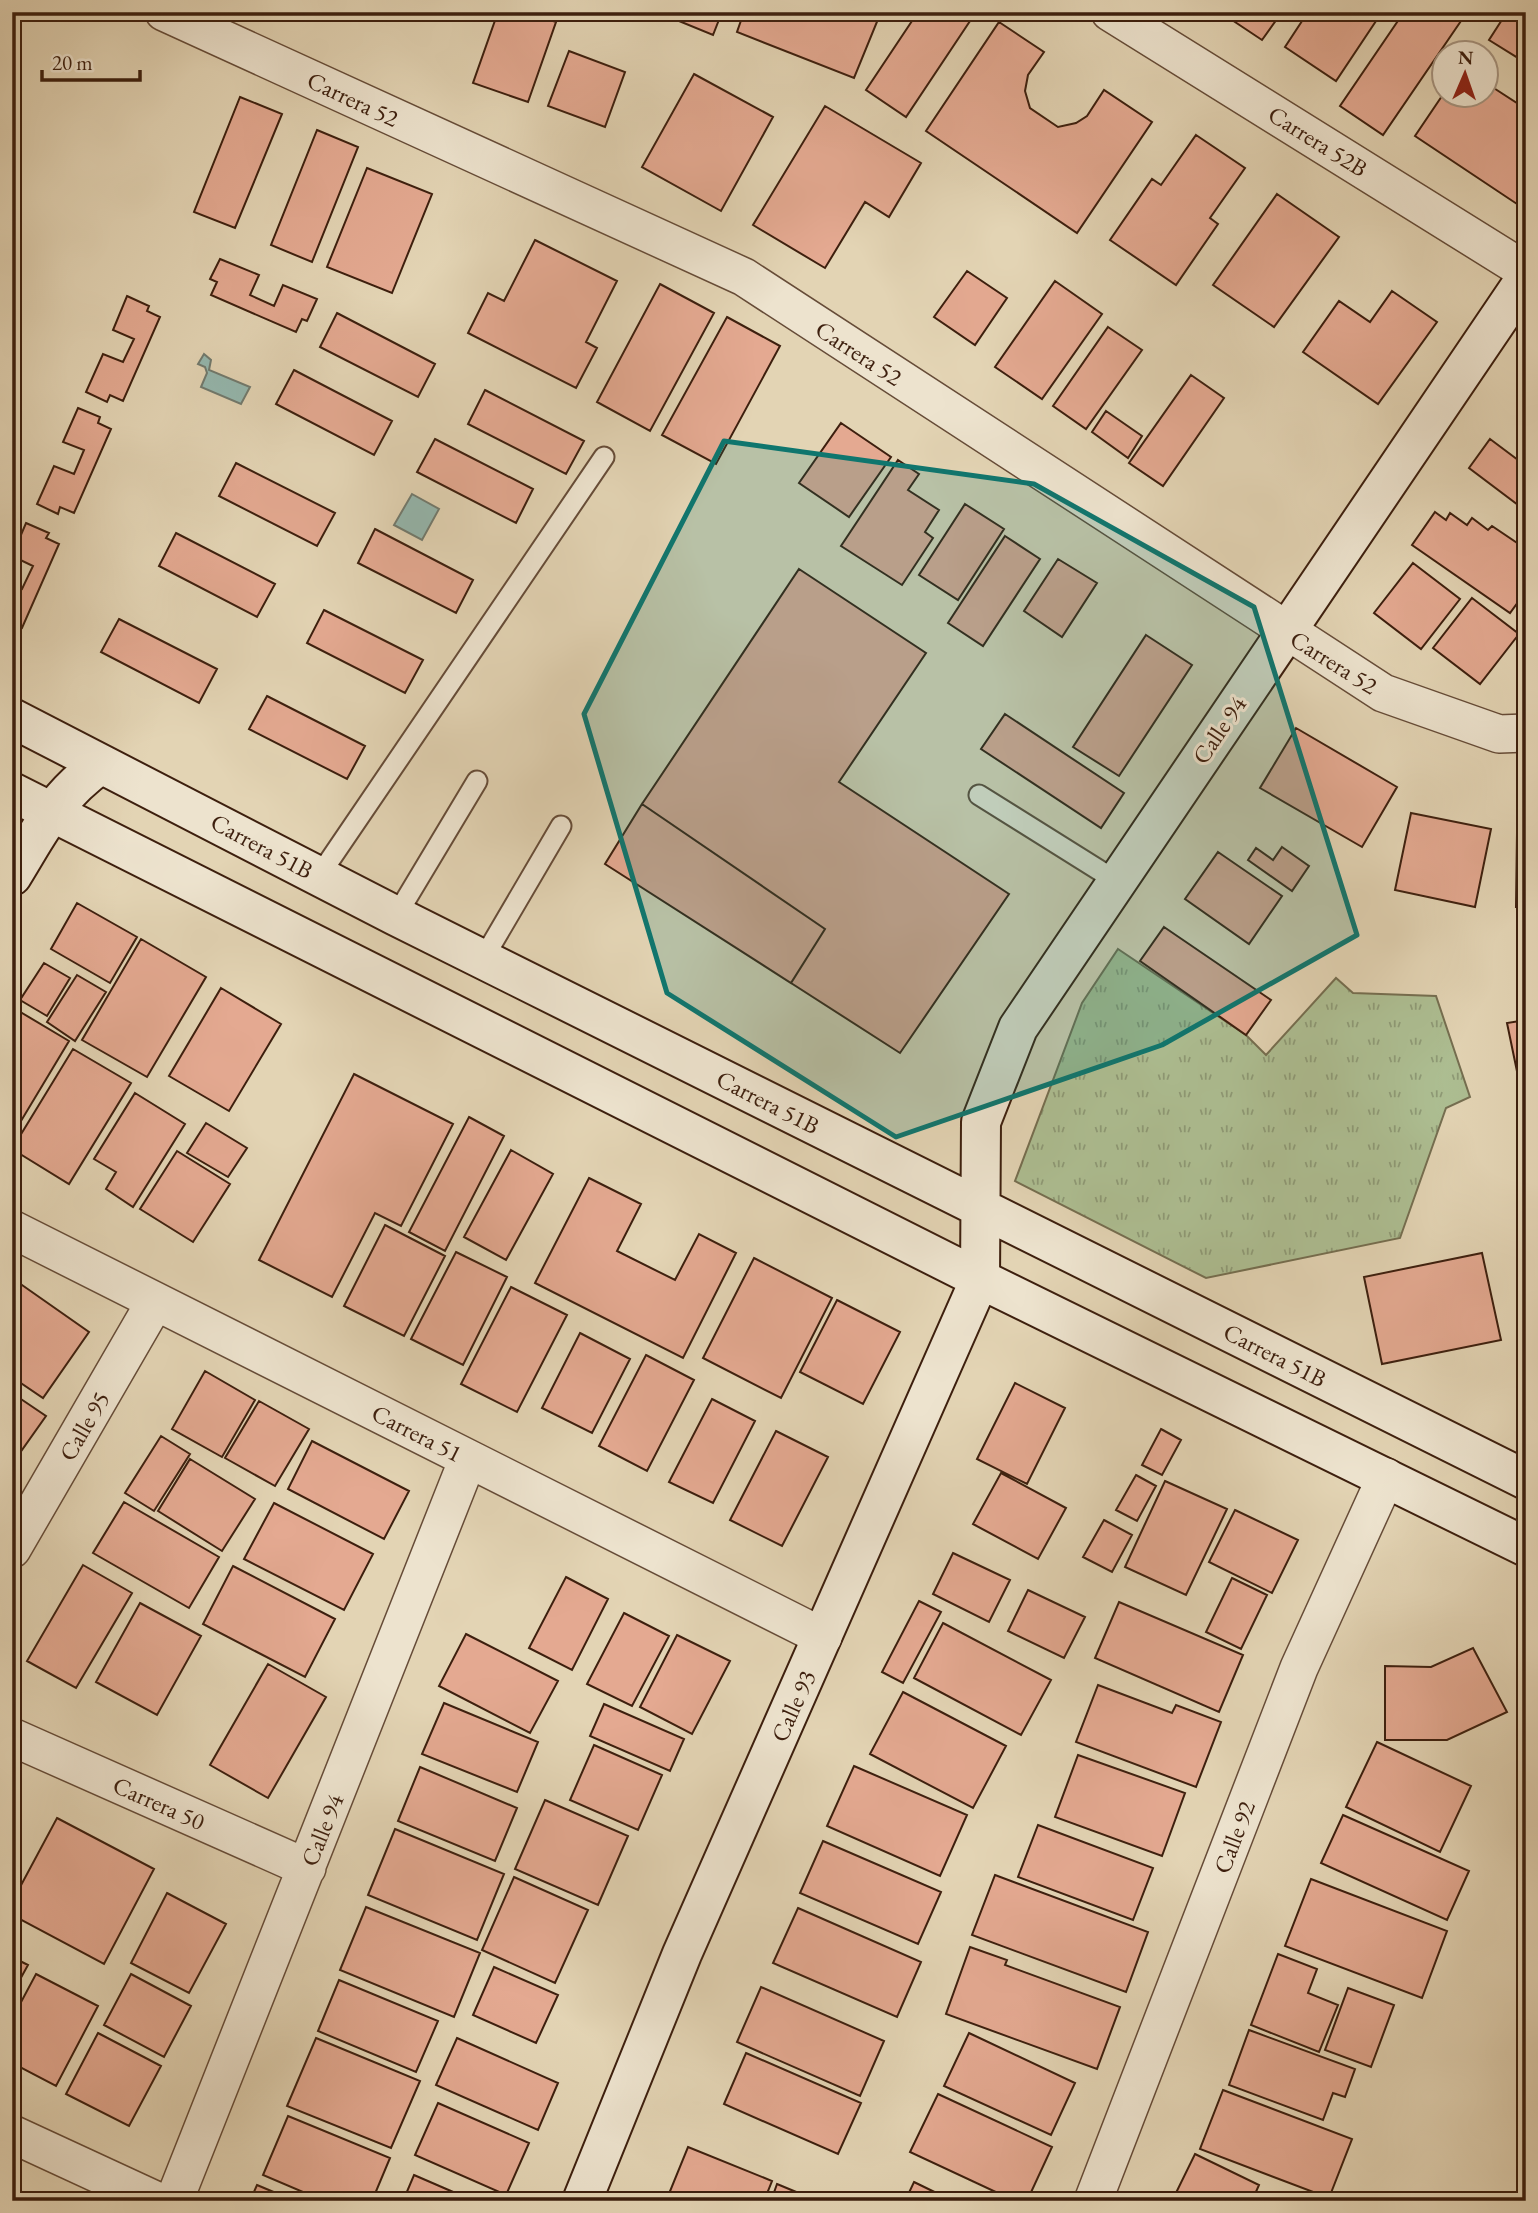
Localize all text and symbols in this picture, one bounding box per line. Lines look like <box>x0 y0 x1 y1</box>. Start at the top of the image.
scale bar <box>42 38 140 82</box>
north arrow <box>1430 38 1500 108</box>
text: N <box>1457 45 1474 70</box>
text: 20 m <box>52 49 93 76</box>
street label: Carrera 52 <box>302 64 404 134</box>
street label: Carrera 52B <box>1262 98 1374 184</box>
street label: Carrera 52 <box>810 313 909 393</box>
street label: Carrera 52 <box>1284 623 1384 701</box>
street label: Calle 94 <box>1185 690 1253 770</box>
street label: Carrera 51B <box>205 806 319 886</box>
street label: Carrera 51B <box>711 1063 825 1141</box>
street label: Carrera 51B <box>1218 1316 1332 1394</box>
street label: Calle 95 <box>52 1386 116 1466</box>
street label: Carrera 51 <box>367 1397 467 1469</box>
street label: Calle 93 <box>764 1665 822 1747</box>
street label: Carrera 50 <box>108 1769 210 1837</box>
street label: Calle 94 <box>294 1789 351 1871</box>
street label: Calle 92 <box>1206 1796 1262 1878</box>

